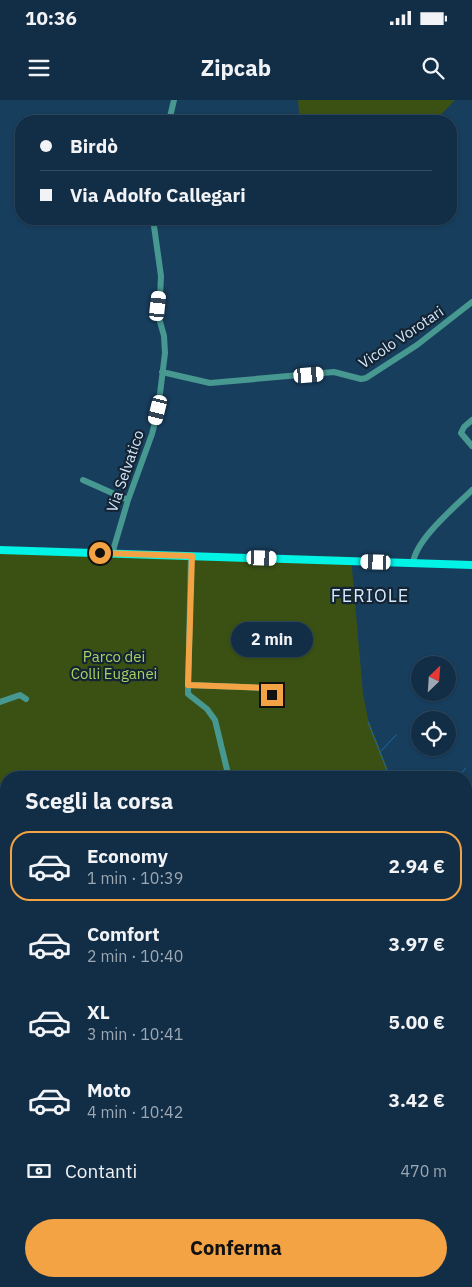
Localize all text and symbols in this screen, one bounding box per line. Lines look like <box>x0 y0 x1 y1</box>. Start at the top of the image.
text: 10:36 <box>25 6 77 30</box>
text: Zipcab <box>201 53 271 82</box>
icon: menu <box>25 54 53 82</box>
icon: search <box>419 54 447 82</box>
text: Birdò <box>70 134 118 158</box>
text: Via Adolfo Callegari <box>70 183 246 207</box>
car <box>148 290 167 322</box>
street label: Vicolo Vorotari <box>355 302 447 372</box>
car <box>293 366 324 384</box>
car <box>147 394 168 426</box>
street label: Via Selvatico <box>102 428 148 514</box>
route start <box>89 542 111 564</box>
car <box>246 550 277 566</box>
car <box>360 554 391 570</box>
district label: FERIOLE <box>331 584 409 607</box>
callout: 2 min <box>231 622 313 658</box>
text: 2 min <box>251 629 293 649</box>
park label: Parco dei Colli Euganei <box>71 647 157 683</box>
north arrow <box>411 656 456 701</box>
map controls <box>411 656 456 756</box>
route end <box>261 684 283 706</box>
button: locate <box>411 711 456 756</box>
text: Scegli la corsa <box>25 786 173 815</box>
icon: car <box>27 844 72 889</box>
text: Economy <box>87 844 168 868</box>
text: 2.94 € <box>389 854 445 878</box>
text: 1 min · 10:39 <box>87 868 183 888</box>
icon: car <box>27 922 72 967</box>
text: Comfort <box>87 922 160 946</box>
text: 3.97 € <box>389 932 445 956</box>
text: 2 min · 10:40 <box>87 946 183 966</box>
icon: car <box>27 1000 72 1045</box>
text: XL <box>87 1000 110 1024</box>
text: 5.00 € <box>389 1010 445 1034</box>
text: 3 min · 10:41 <box>87 1024 183 1044</box>
icon: car <box>27 1078 72 1123</box>
text: Moto <box>87 1078 131 1102</box>
text: 3.42 € <box>389 1088 445 1112</box>
text: 4 min · 10:42 <box>87 1102 183 1122</box>
icon: cash <box>25 1157 53 1185</box>
text: Contanti <box>65 1159 137 1183</box>
text: 470 m <box>400 1161 447 1181</box>
button: Conferma <box>25 1219 447 1277</box>

